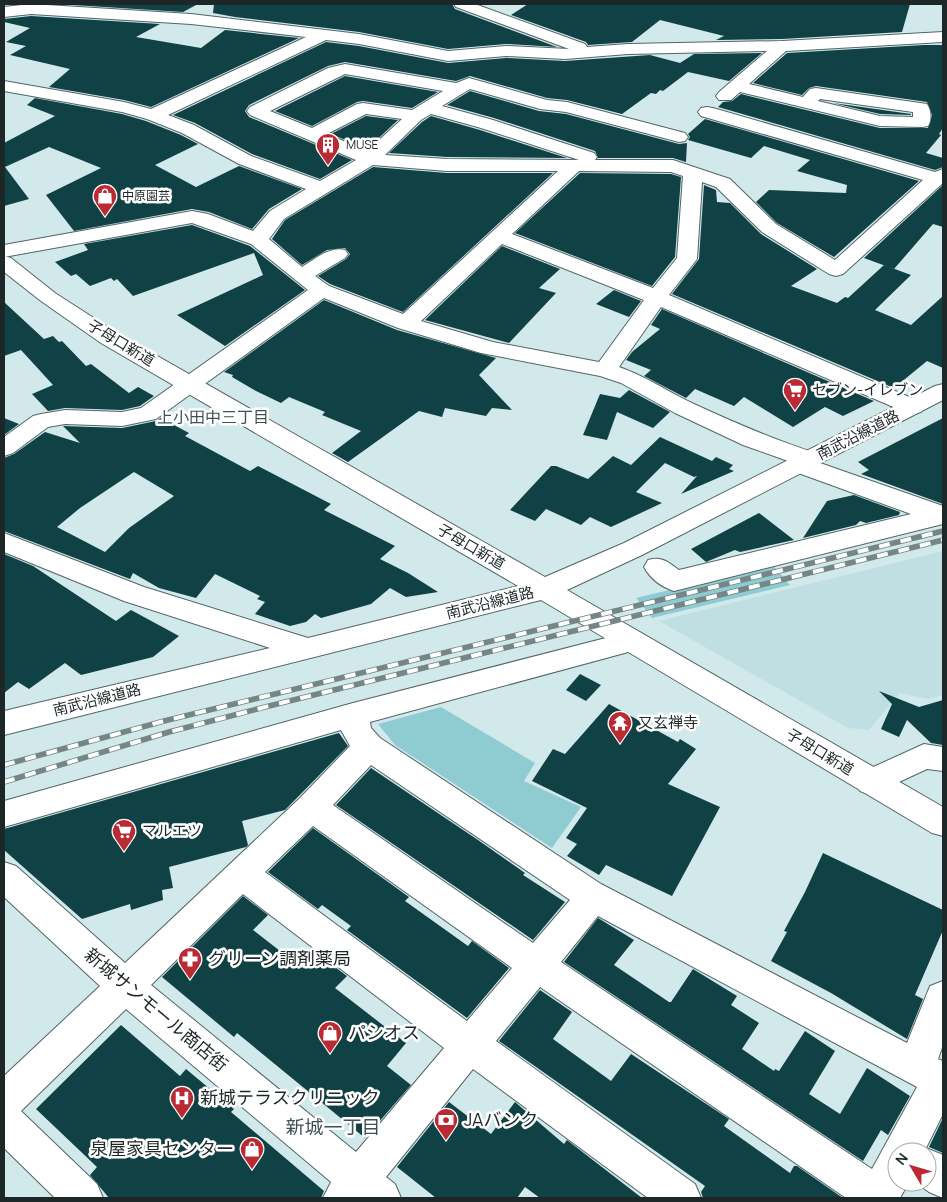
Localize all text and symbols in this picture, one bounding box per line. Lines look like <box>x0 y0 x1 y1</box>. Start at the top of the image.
building icon: MUSE <box>315 132 341 166</box>
place label: MUSE <box>346 136 379 153</box>
shop icon: 中原園芸 <box>92 183 118 217</box>
place label: 中原園芸 <box>122 187 170 204</box>
street label: 子母口新道 <box>84 314 159 371</box>
supermarket icon: セブン-イレブン <box>782 377 808 411</box>
place label: セブン-イレブン <box>812 379 923 400</box>
street label: 南武沿線道路 <box>813 405 903 464</box>
district label: 上小田中三丁目 <box>157 406 269 428</box>
street label: 子母口新道 <box>434 519 509 574</box>
street label: 南武沿線道路 <box>444 581 536 624</box>
street label: 南武沿線道路 <box>51 678 143 721</box>
temple icon: 又玄禅寺 <box>607 710 633 744</box>
place label: 又玄禅寺 <box>638 712 698 733</box>
street label: 子母口新道 <box>783 723 858 780</box>
supermarket icon: マルエツ <box>111 818 137 852</box>
place label: マルエツ <box>142 820 202 841</box>
street label: 新城サンモール商店街 <box>80 942 233 1076</box>
pharmacy icon: グリーン調剤薬局 <box>177 946 203 980</box>
place label: グリーン調剤薬局 <box>208 946 351 970</box>
shop icon: パシオス <box>317 1020 343 1054</box>
place label: パシオス <box>348 1020 420 1044</box>
hospital icon: 新城テラスクリニック <box>169 1085 195 1119</box>
place label: 新城テラスクリニック <box>200 1085 380 1109</box>
bank icon: JAバンク <box>433 1107 459 1141</box>
place label: JAバンク <box>464 1107 538 1131</box>
district label: 新城一丁目 <box>285 1114 381 1140</box>
place label: 泉屋家具センター <box>90 1136 234 1160</box>
shop icon: 泉屋家具センター <box>239 1136 265 1170</box>
north arrow <box>887 1142 937 1192</box>
text: N <box>891 1149 912 1169</box>

